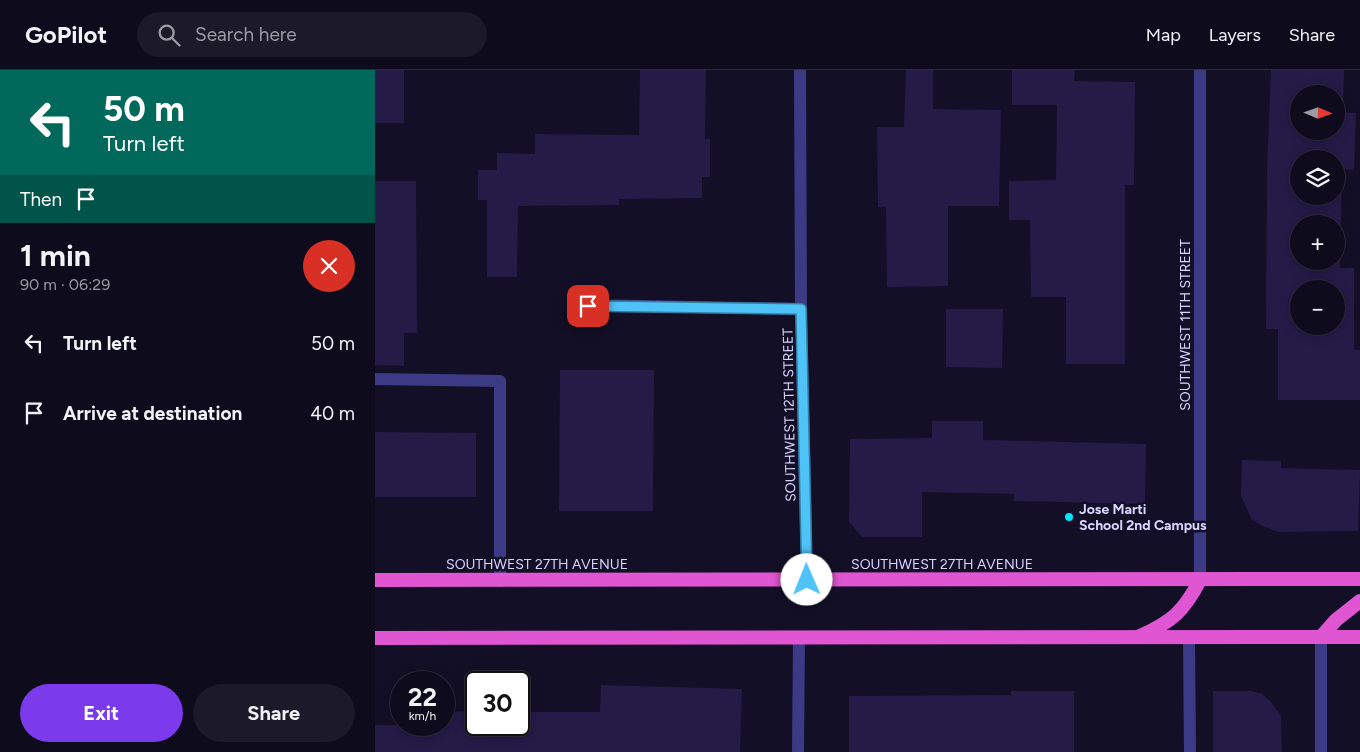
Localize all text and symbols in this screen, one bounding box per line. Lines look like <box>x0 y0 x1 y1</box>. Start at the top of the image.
search box <box>137 12 487 57</box>
text: GoPilot <box>25 20 107 49</box>
icon: search <box>155 21 183 49</box>
text: Search here <box>195 23 297 46</box>
text: Map <box>1146 24 1181 46</box>
text: Layers <box>1209 24 1261 46</box>
text: Share <box>1289 24 1335 46</box>
north arrow <box>1290 85 1345 140</box>
map controls <box>1290 85 1345 335</box>
text: 50 m <box>103 88 185 130</box>
icon: left <box>20 90 85 155</box>
text: Turn left <box>103 130 185 157</box>
button: layers <box>1290 150 1345 205</box>
icon: arrive <box>72 185 100 213</box>
text: Then <box>20 188 62 211</box>
button: + <box>1290 215 1345 270</box>
text: 1 min <box>20 237 91 274</box>
street label: SOUTHWEST 11TH STREET <box>1177 239 1194 411</box>
button: close <box>303 240 355 292</box>
text: 90 m · 06:29 <box>20 275 110 294</box>
button: − <box>1290 280 1345 335</box>
pin <box>567 285 609 327</box>
icon: arrive <box>574 292 602 320</box>
street label: SOUTHWEST 12TH STREET <box>779 328 800 502</box>
icon: left <box>20 329 48 357</box>
text: Turn left <box>63 332 137 355</box>
text: 50 m <box>311 332 355 355</box>
icon: arrive <box>20 399 48 427</box>
text: Arrive at destination <box>63 402 242 425</box>
text: 40 m <box>310 402 355 425</box>
place label: Jose Marti School 2nd Campus <box>1079 501 1207 534</box>
marker: Jose Marti School 2nd Campus <box>1063 511 1075 523</box>
position arrow <box>780 553 832 605</box>
street label: SOUTHWEST 27TH AVENUE <box>446 556 628 573</box>
street label: SOUTHWEST 27TH AVENUE <box>851 556 1033 573</box>
speed limit sign: 30 <box>465 671 530 736</box>
text: 22 <box>408 682 437 712</box>
button: Exit <box>20 684 183 742</box>
button: Share <box>193 684 355 742</box>
text: km/h <box>409 709 436 723</box>

